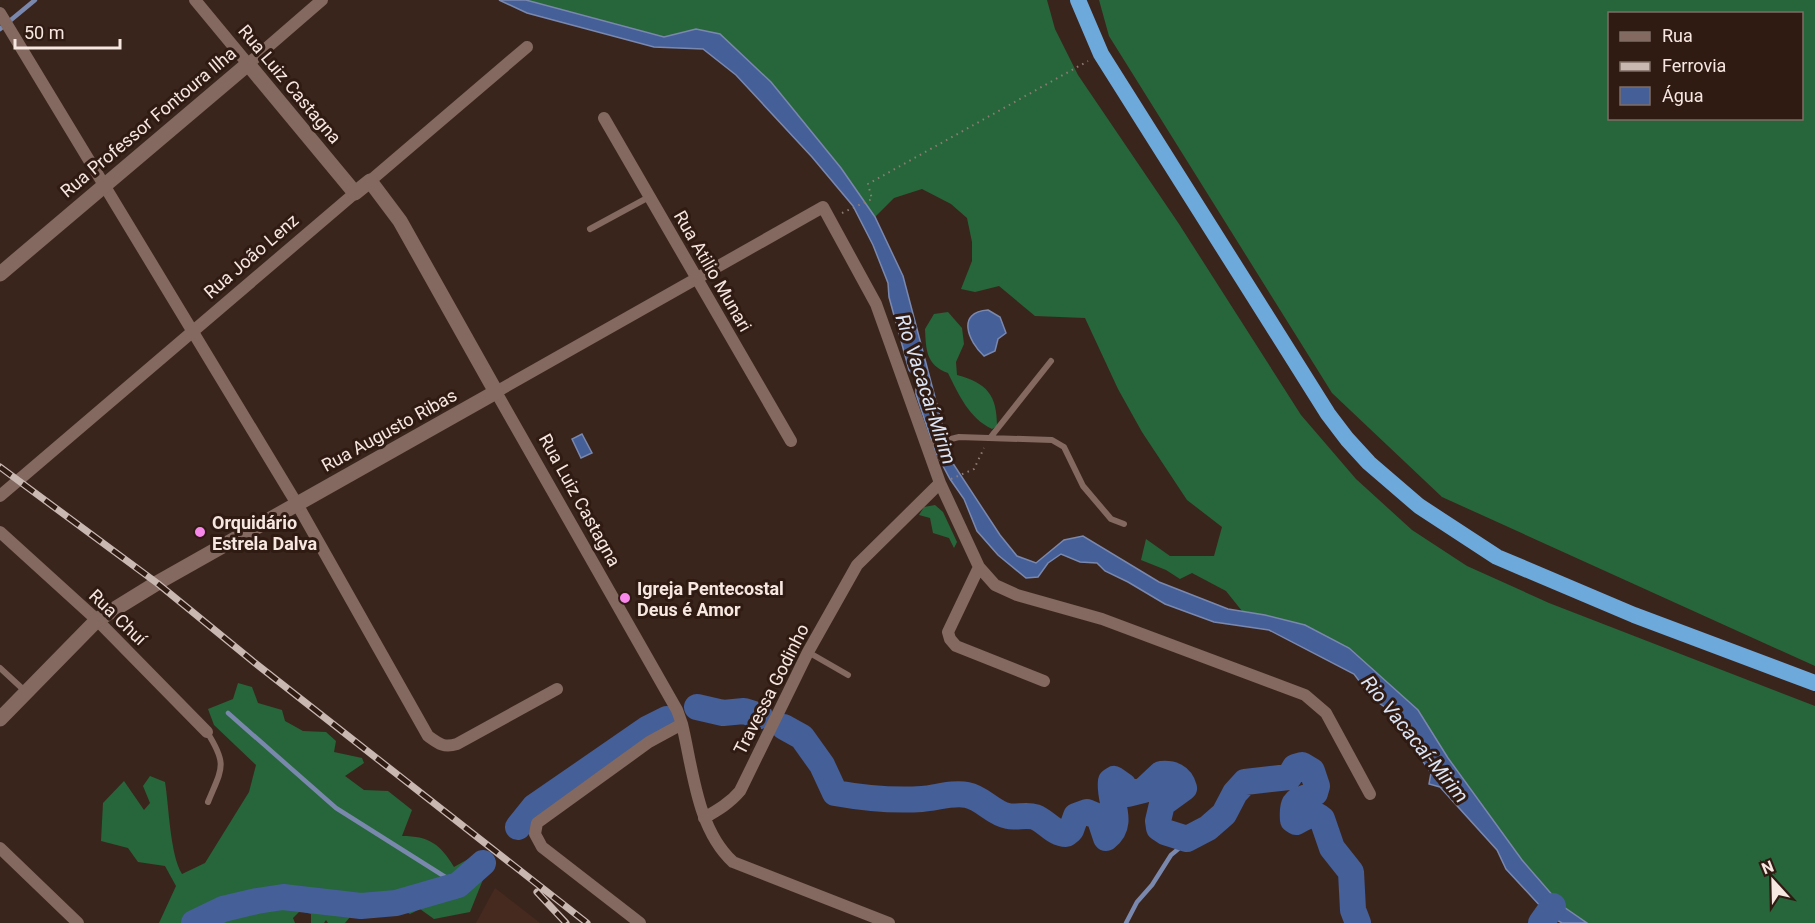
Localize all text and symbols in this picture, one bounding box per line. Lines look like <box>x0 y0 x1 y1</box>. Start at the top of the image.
scale bar <box>15 12 120 50</box>
legend <box>1608 12 1803 120</box>
street label: Rua Luiz Castagna <box>234 20 346 148</box>
text: 50 m <box>24 22 64 43</box>
text: Rua <box>1662 25 1693 46</box>
street label: Rua Professor Fontoura Ilha <box>56 42 240 202</box>
text: Ferrovia <box>1662 55 1726 76</box>
text: Água <box>1662 85 1704 106</box>
street label: Rua Atilio Munari <box>670 207 756 335</box>
street label: Rua João Lenz <box>200 209 303 303</box>
water label: Rio Vacacaí-Mirim <box>890 311 962 467</box>
street label: Rua Augusto Ribas <box>318 384 460 476</box>
street label: Rua Luiz Castagna <box>535 430 625 570</box>
place label: Orquidário Estrela Dalva <box>212 512 318 554</box>
marker: Orquidário Estrela Dalva <box>193 525 207 539</box>
place label: Igreja Pentecostal Deus é Amor <box>637 578 784 620</box>
street label: Rua Chuí <box>85 585 151 650</box>
marker: Igreja Pentecostal Deus é Amor <box>618 591 632 605</box>
street label: Travessa Godinho <box>729 620 813 758</box>
water label: Rio Vacacaí-Mirim <box>1356 671 1474 807</box>
north arrow <box>1743 851 1803 911</box>
text: N <box>1759 857 1776 878</box>

